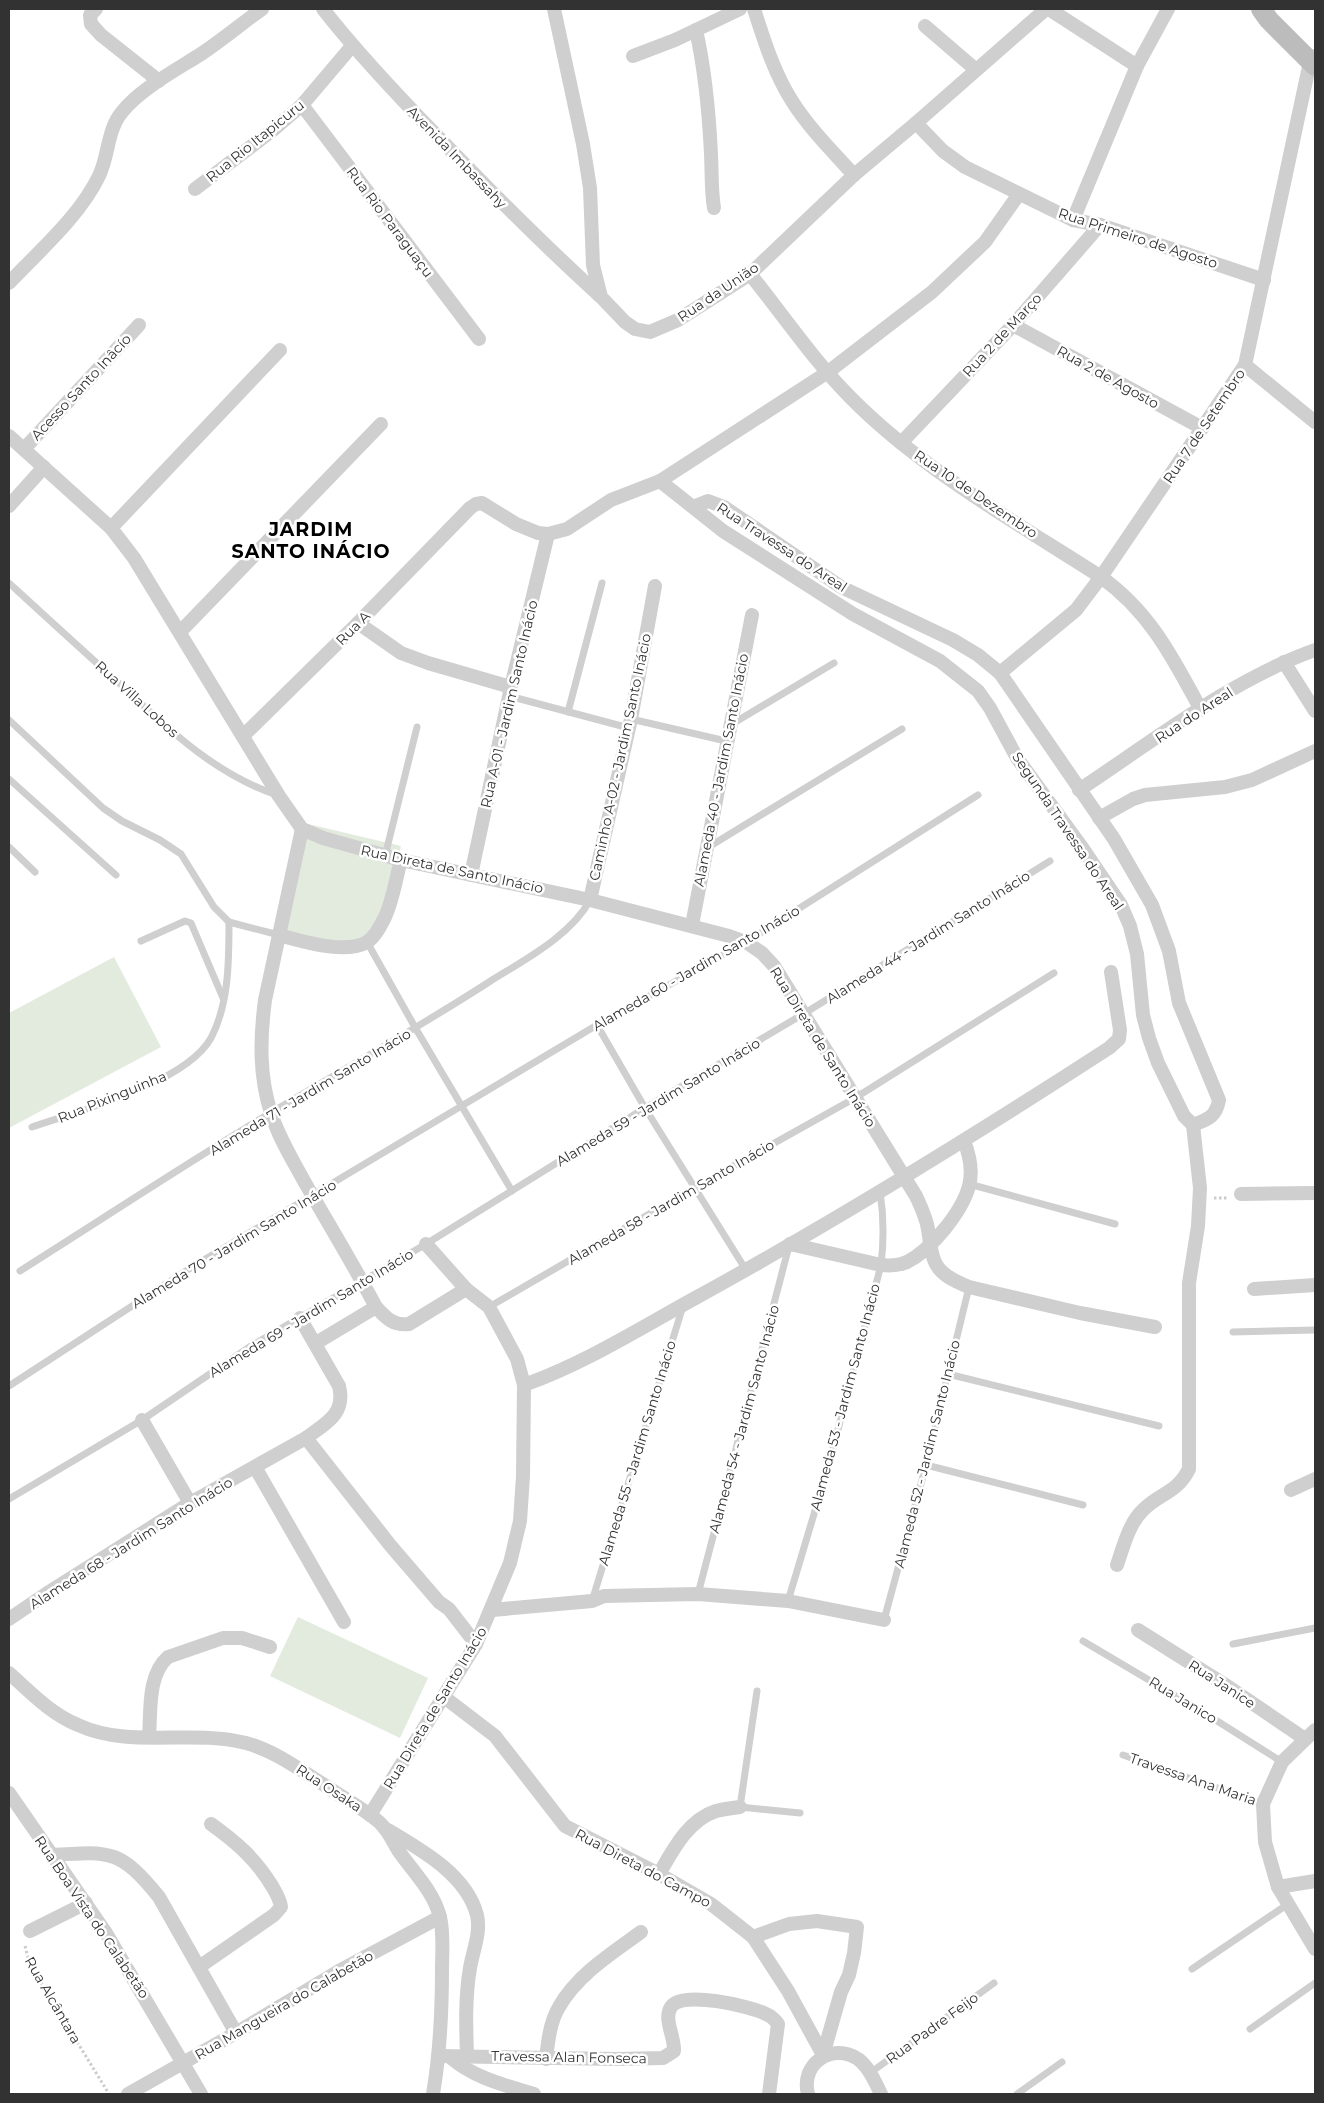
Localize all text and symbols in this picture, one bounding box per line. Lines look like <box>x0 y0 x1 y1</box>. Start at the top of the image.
street label: Rua Rio Itapicuru <box>202 96 308 186</box>
street label: Avenida Imbassahy <box>403 102 511 212</box>
street label: Rua Rio Paraguaçu <box>343 163 437 281</box>
street label: Rua Primeiro de Agosto <box>1056 204 1220 272</box>
street label: Rua da União <box>674 258 762 326</box>
street label: Rua 2 de Março <box>958 289 1046 381</box>
street label: Acesso Santo Inâcío <box>27 330 135 444</box>
street label: Rua 2 de Agosto <box>1054 341 1162 413</box>
street label: Rua 7 de Setembro <box>1159 365 1249 487</box>
street label: Rua 10 de Dezembro <box>911 446 1041 542</box>
street label: Rua Travessa do Areal <box>714 498 850 596</box>
district label: JARDIM SANTO INÁCIO <box>232 518 390 563</box>
street label: Rua A-01 - Jardim Santo Inácio <box>476 598 542 810</box>
street label: Rua A <box>332 606 375 649</box>
street label: Caminho A-02 - Jardim Santo Inácio <box>585 632 655 882</box>
street label: Alameda 40 - Jardim Santo Inácio <box>690 652 752 888</box>
street label: Rua Villa Lobos <box>92 657 183 741</box>
street label: Rua do Areal <box>1152 683 1236 747</box>
street label: Segunda Travessa do Areal <box>1008 748 1128 914</box>
street label: Rua Direta de Santo Inácio <box>359 841 545 897</box>
street label: Alameda 44 - Jardim Santo Inácio <box>823 866 1033 1007</box>
street label: Alameda 60 - Jardim Santo Inácio <box>589 901 803 1035</box>
street label: Rua Direta de Santo Inácio <box>766 963 880 1131</box>
street label: Alameda 71 - Jardim Santo Inácio <box>206 1024 414 1159</box>
street label: Alameda 59 - Jardim Santo Inácio <box>553 1034 763 1170</box>
street label: Rua Pixinguinha <box>55 1067 169 1127</box>
street label: Alameda 58 - Jardim Santo Inácio <box>565 1135 778 1269</box>
street label: Alameda 70 - Jardim Santo Inácio <box>128 1175 340 1312</box>
street label: Alameda 69 - Jardim Santo Inácio <box>205 1245 417 1381</box>
street label: Alameda 53 - Jardim Santo Inácio <box>806 1281 884 1512</box>
street label: Alameda 54 - Jardim Santo Inácio <box>705 1303 783 1535</box>
street label: Alameda 55 - Jardim Santo Inácio <box>594 1338 680 1568</box>
street label: Alameda 52 - Jardim Santo Inácio <box>890 1338 964 1570</box>
street label: Alameda 68 - Jardim Santo Inácio <box>26 1473 236 1613</box>
street label: Rua Direta de Santo Inácio <box>379 1623 491 1792</box>
street label: Rua Janice <box>1185 1656 1259 1712</box>
street label: Rua Janico <box>1146 1673 1221 1728</box>
street label: Travessa Ana Maria <box>1127 1749 1259 1809</box>
street label: Rua Osaka <box>293 1760 365 1816</box>
street label: Rua Direta do Campo <box>572 1825 714 1912</box>
street label: Rua Boa Vista do Calabetão <box>31 1832 153 2002</box>
street label: Rua Mangueira do Calabetão <box>192 1946 377 2064</box>
street label: Rua Alcântara <box>21 1953 85 2047</box>
street label: Rua Padre Feijo <box>882 1988 982 2068</box>
street label: Travessa Alan Fonseca <box>491 2047 647 2067</box>

